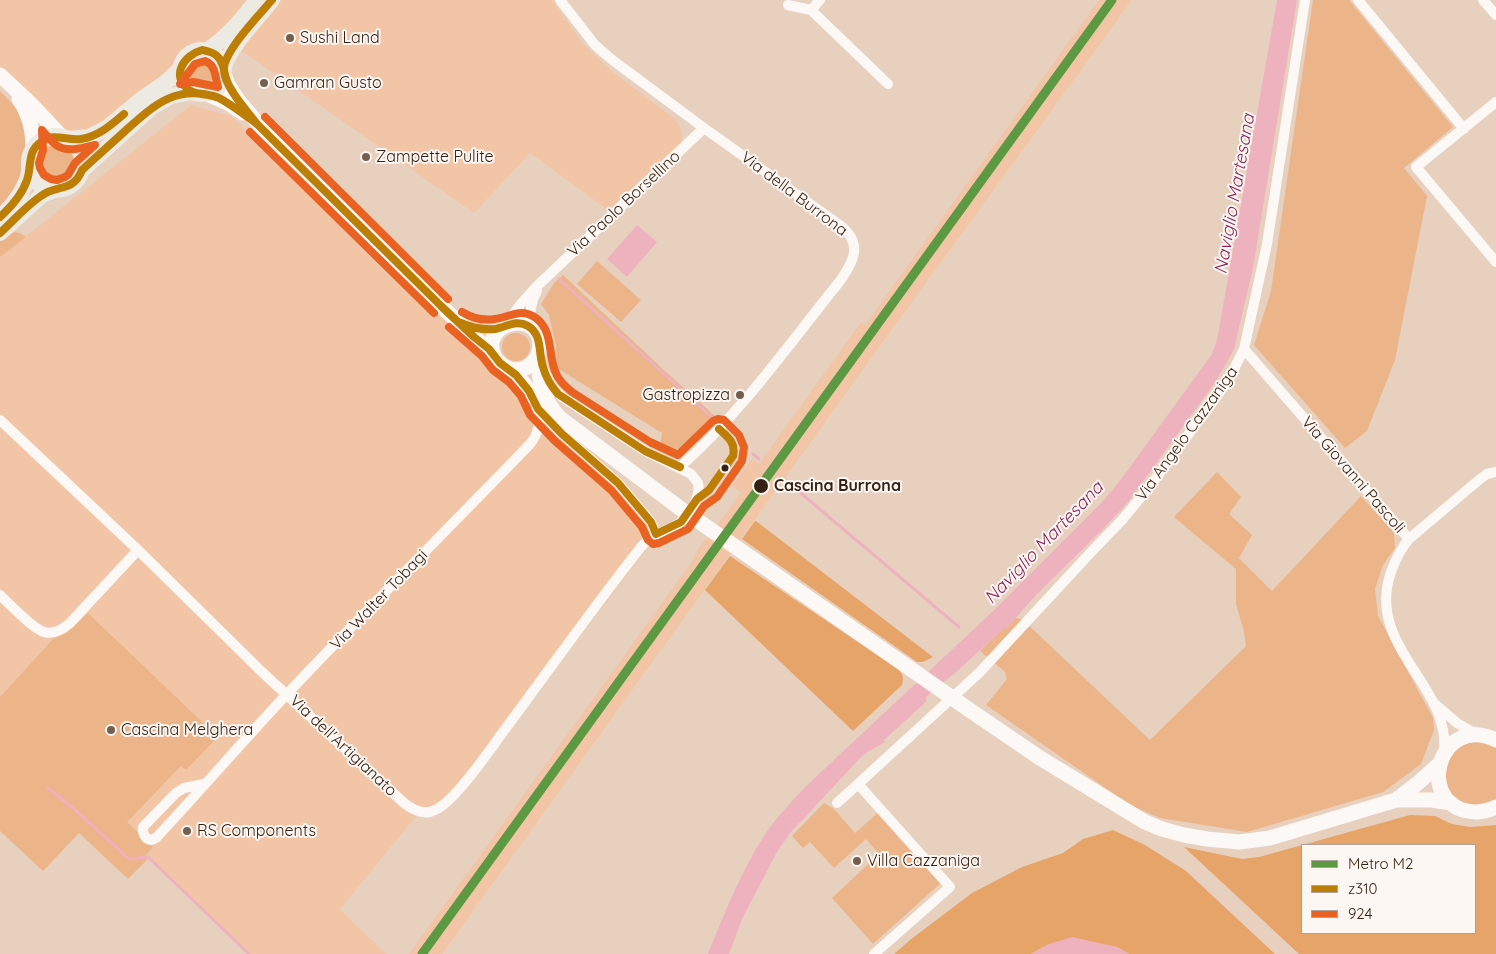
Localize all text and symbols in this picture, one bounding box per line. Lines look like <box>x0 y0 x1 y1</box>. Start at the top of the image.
place label: Sushi Land <box>300 28 380 48</box>
marker: Sushi Land <box>284 32 296 44</box>
place label: Gamran Gusto <box>274 73 382 93</box>
marker: Gamran Gusto <box>258 77 270 89</box>
water label: Naviglio Martesana <box>1210 112 1260 276</box>
place label: Zampette Pulite <box>376 147 494 167</box>
street label: Via Paolo Borsellino <box>564 147 684 261</box>
street label: Via della Burrona <box>737 148 851 240</box>
marker: Zampette Pulite <box>360 151 372 163</box>
street label: Via Angelo Cazzaniga <box>1132 363 1242 505</box>
place label: Gastropizza <box>642 385 730 405</box>
marker: Gastropizza <box>734 389 746 401</box>
street label: Via Giovanni Pascoli <box>1297 413 1409 537</box>
unlabelled marker <box>720 463 730 473</box>
place label: Cascina Burrona <box>774 476 901 496</box>
marker: Cascina Burrona <box>752 477 770 495</box>
water label: Naviglio Martesana <box>980 477 1108 609</box>
street label: Via Walter Tobagi <box>326 546 432 654</box>
street label: Via dell'Artigianato <box>285 691 401 801</box>
place label: Cascina Melghera <box>121 720 253 740</box>
marker: Cascina Melghera <box>105 724 117 736</box>
place label: RS Components <box>197 821 316 841</box>
marker: RS Components <box>181 825 193 837</box>
legend <box>1301 844 1476 934</box>
place label: Villa Cazzaniga <box>867 851 980 871</box>
text: Metro M2 <box>1348 854 1413 873</box>
marker: Villa Cazzaniga <box>851 855 863 867</box>
text: z310 <box>1348 879 1378 898</box>
text: 924 <box>1348 904 1372 923</box>

